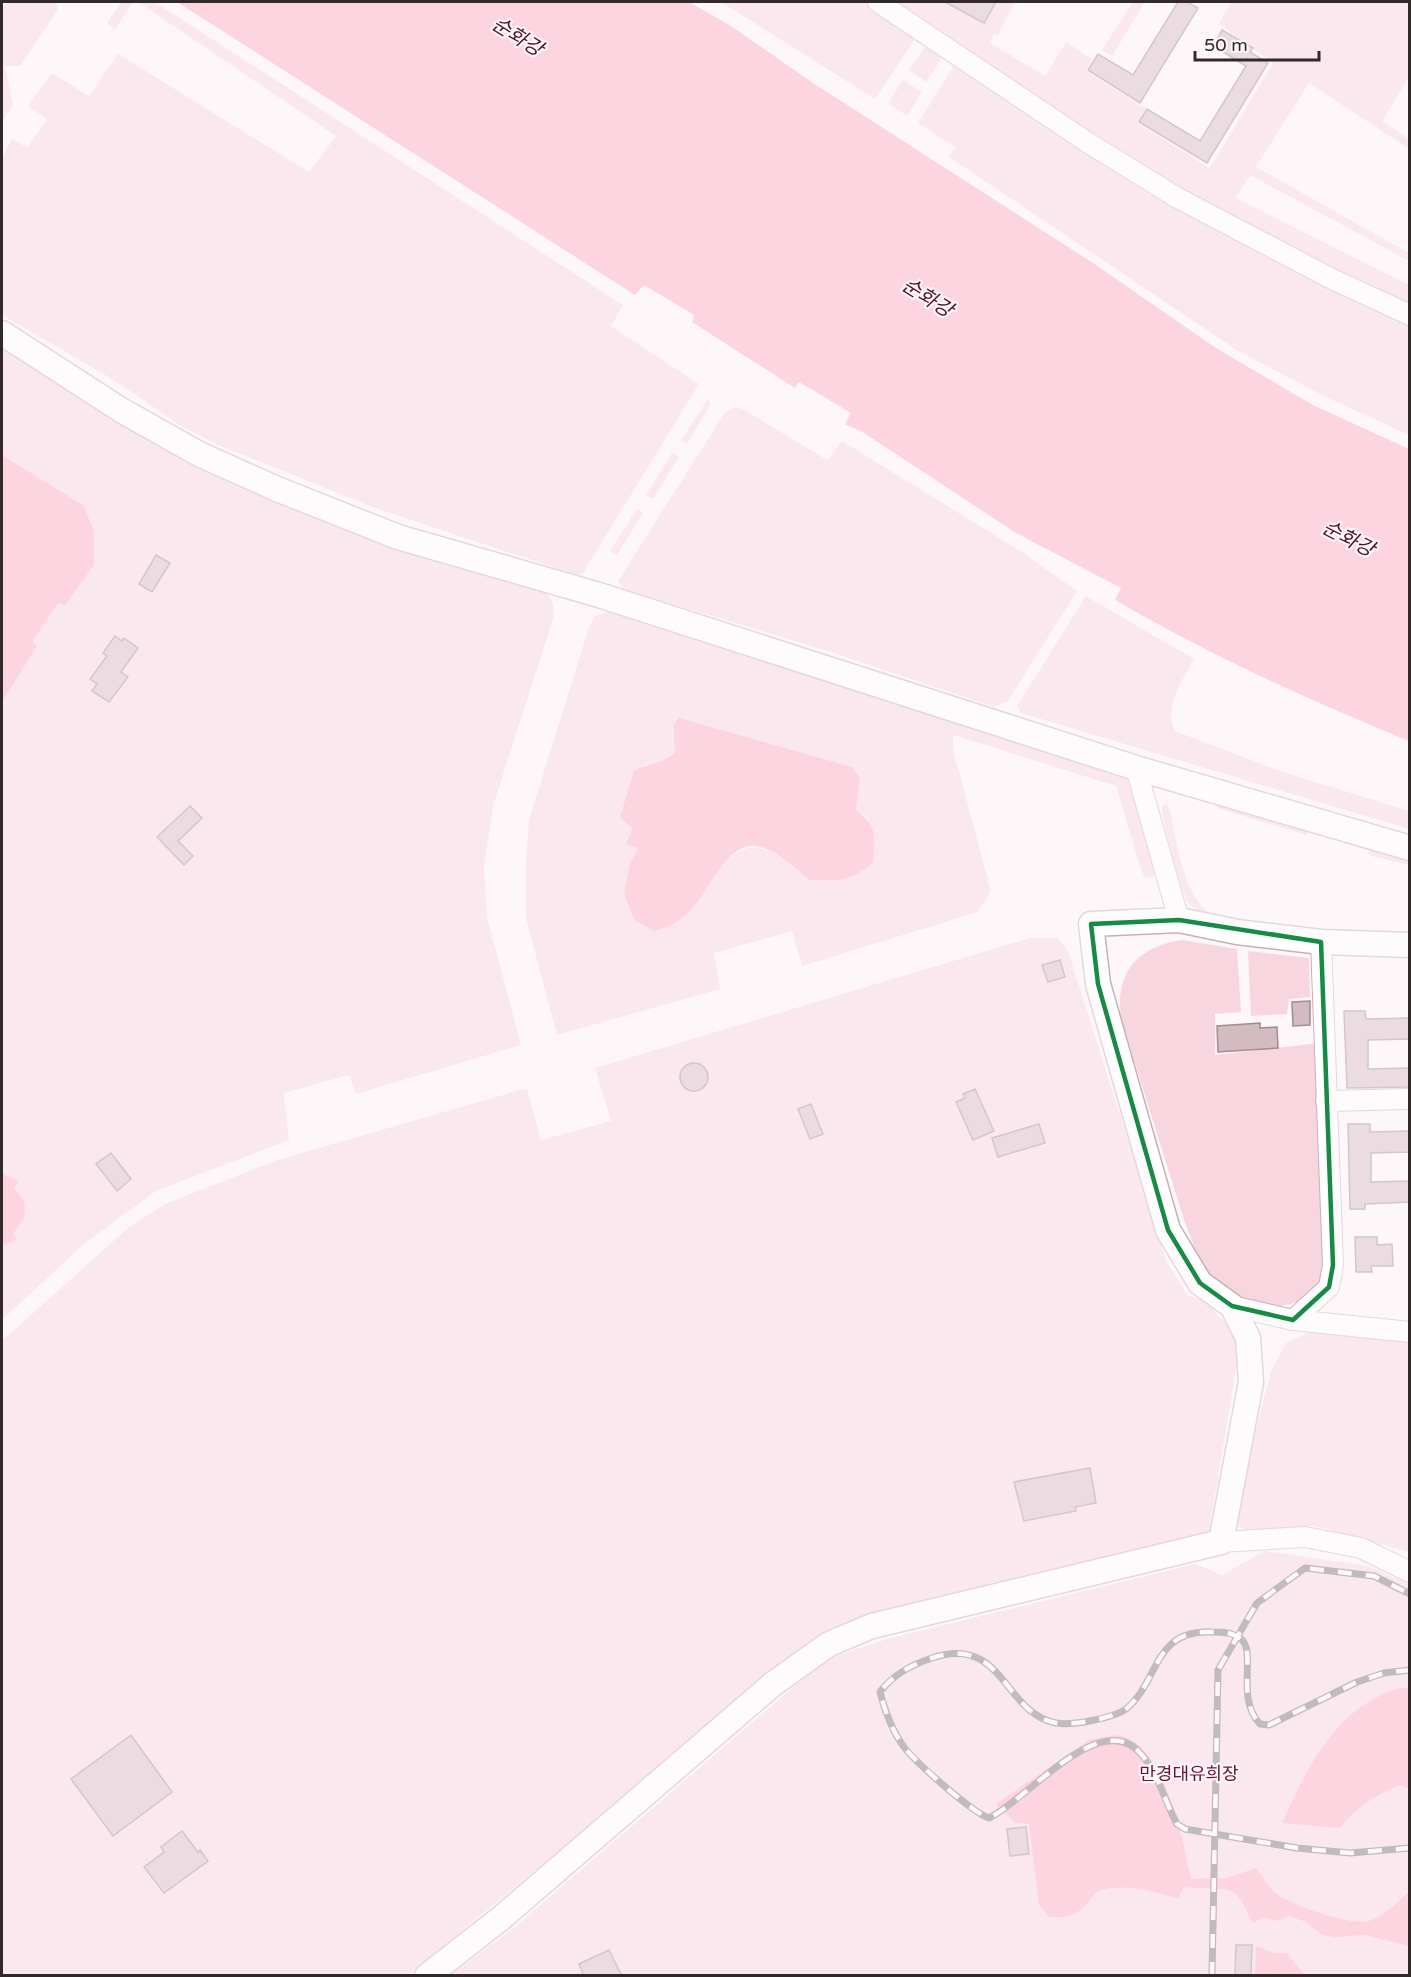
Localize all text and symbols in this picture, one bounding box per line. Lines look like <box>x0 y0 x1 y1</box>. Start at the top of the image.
water label: 순화강 <box>487 12 549 63</box>
scale bar <box>1195 24 1320 62</box>
text: 50 m <box>1204 34 1248 56</box>
water label: 순화강 <box>897 273 959 324</box>
water label: 순화강 <box>1318 516 1380 563</box>
park label: 만경대유희장 <box>1139 1763 1239 1785</box>

